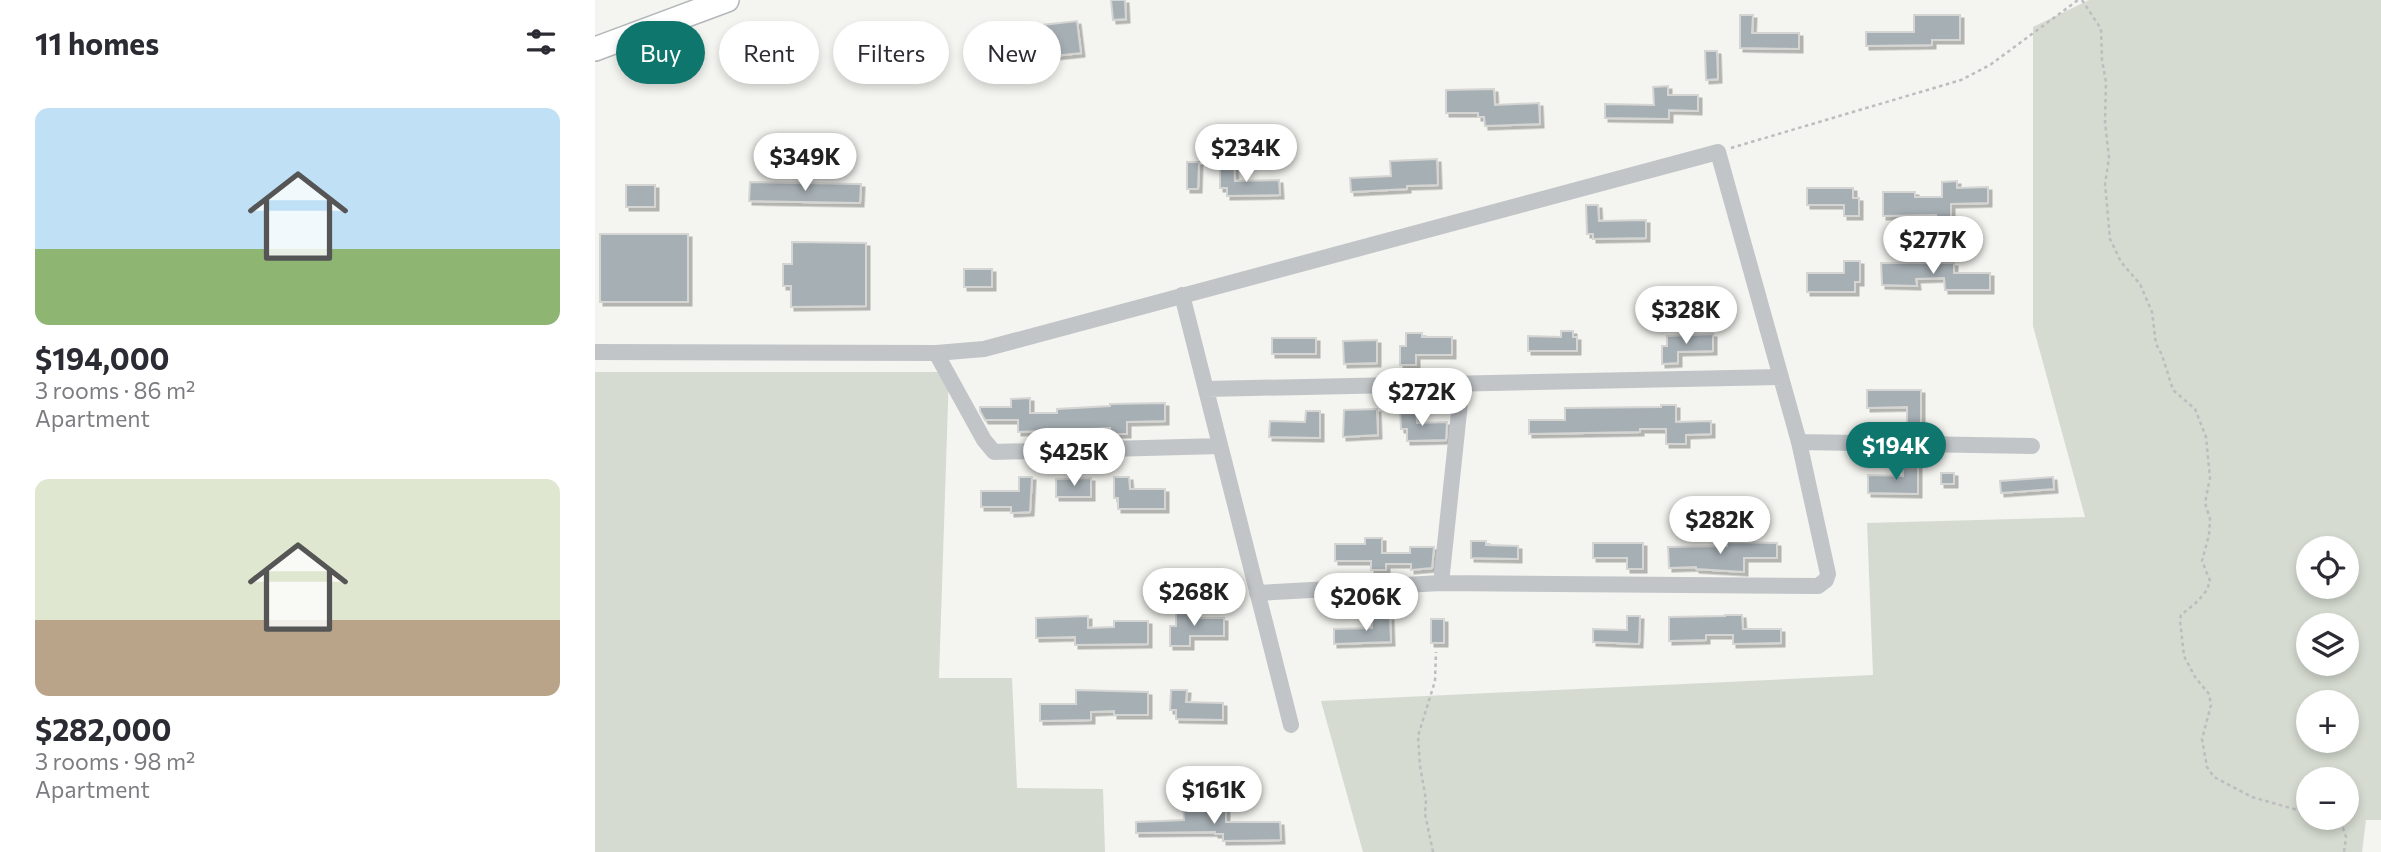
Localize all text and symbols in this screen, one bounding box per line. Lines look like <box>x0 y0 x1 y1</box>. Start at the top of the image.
chip: Buy <box>616 21 705 84</box>
chip: Rent <box>719 21 819 84</box>
chip: Filters <box>833 21 949 84</box>
chip: New <box>963 21 1061 84</box>
icon: filters <box>522 23 560 61</box>
text: 11 homes <box>35 24 159 61</box>
pin: $234K <box>1197 124 1295 184</box>
text: $234K <box>1211 133 1281 161</box>
pin: $349K <box>756 134 854 193</box>
text: $349K <box>770 142 840 170</box>
icon: home <box>235 153 361 279</box>
pin: $277K <box>1884 216 1982 276</box>
text: $277K <box>1899 225 1967 253</box>
pin: $328K <box>1637 286 1735 346</box>
text: $328K <box>1651 295 1721 323</box>
text: $194,000 <box>35 339 170 376</box>
pin: $272K <box>1373 368 1471 428</box>
text: 3 rooms · 86 m² <box>35 376 195 404</box>
text: $272K <box>1388 377 1456 405</box>
text: Apartment <box>35 404 150 432</box>
pin: $194K <box>1847 422 1945 482</box>
pin: $425K <box>1025 428 1123 488</box>
text: $194K <box>1862 431 1930 459</box>
text: $425K <box>1039 437 1109 465</box>
pin: $282K <box>1671 496 1769 556</box>
text: $282K <box>1685 505 1755 533</box>
icon: home <box>235 524 361 650</box>
map controls <box>2296 536 2359 830</box>
button: locate <box>2296 536 2359 599</box>
pin: $268K <box>1145 568 1243 628</box>
pin: $206K <box>1317 574 1415 633</box>
text: $268K <box>1159 577 1229 605</box>
text: $206K <box>1330 582 1402 610</box>
button: layers <box>2296 613 2359 676</box>
button: + <box>2296 690 2359 753</box>
text: $282,000 <box>35 710 171 747</box>
text: 3 rooms · 98 m² <box>35 747 195 775</box>
pin: $161K <box>1165 766 1263 826</box>
button: − <box>2296 767 2359 830</box>
text: Apartment <box>35 775 150 803</box>
text: $161K <box>1182 775 1246 803</box>

